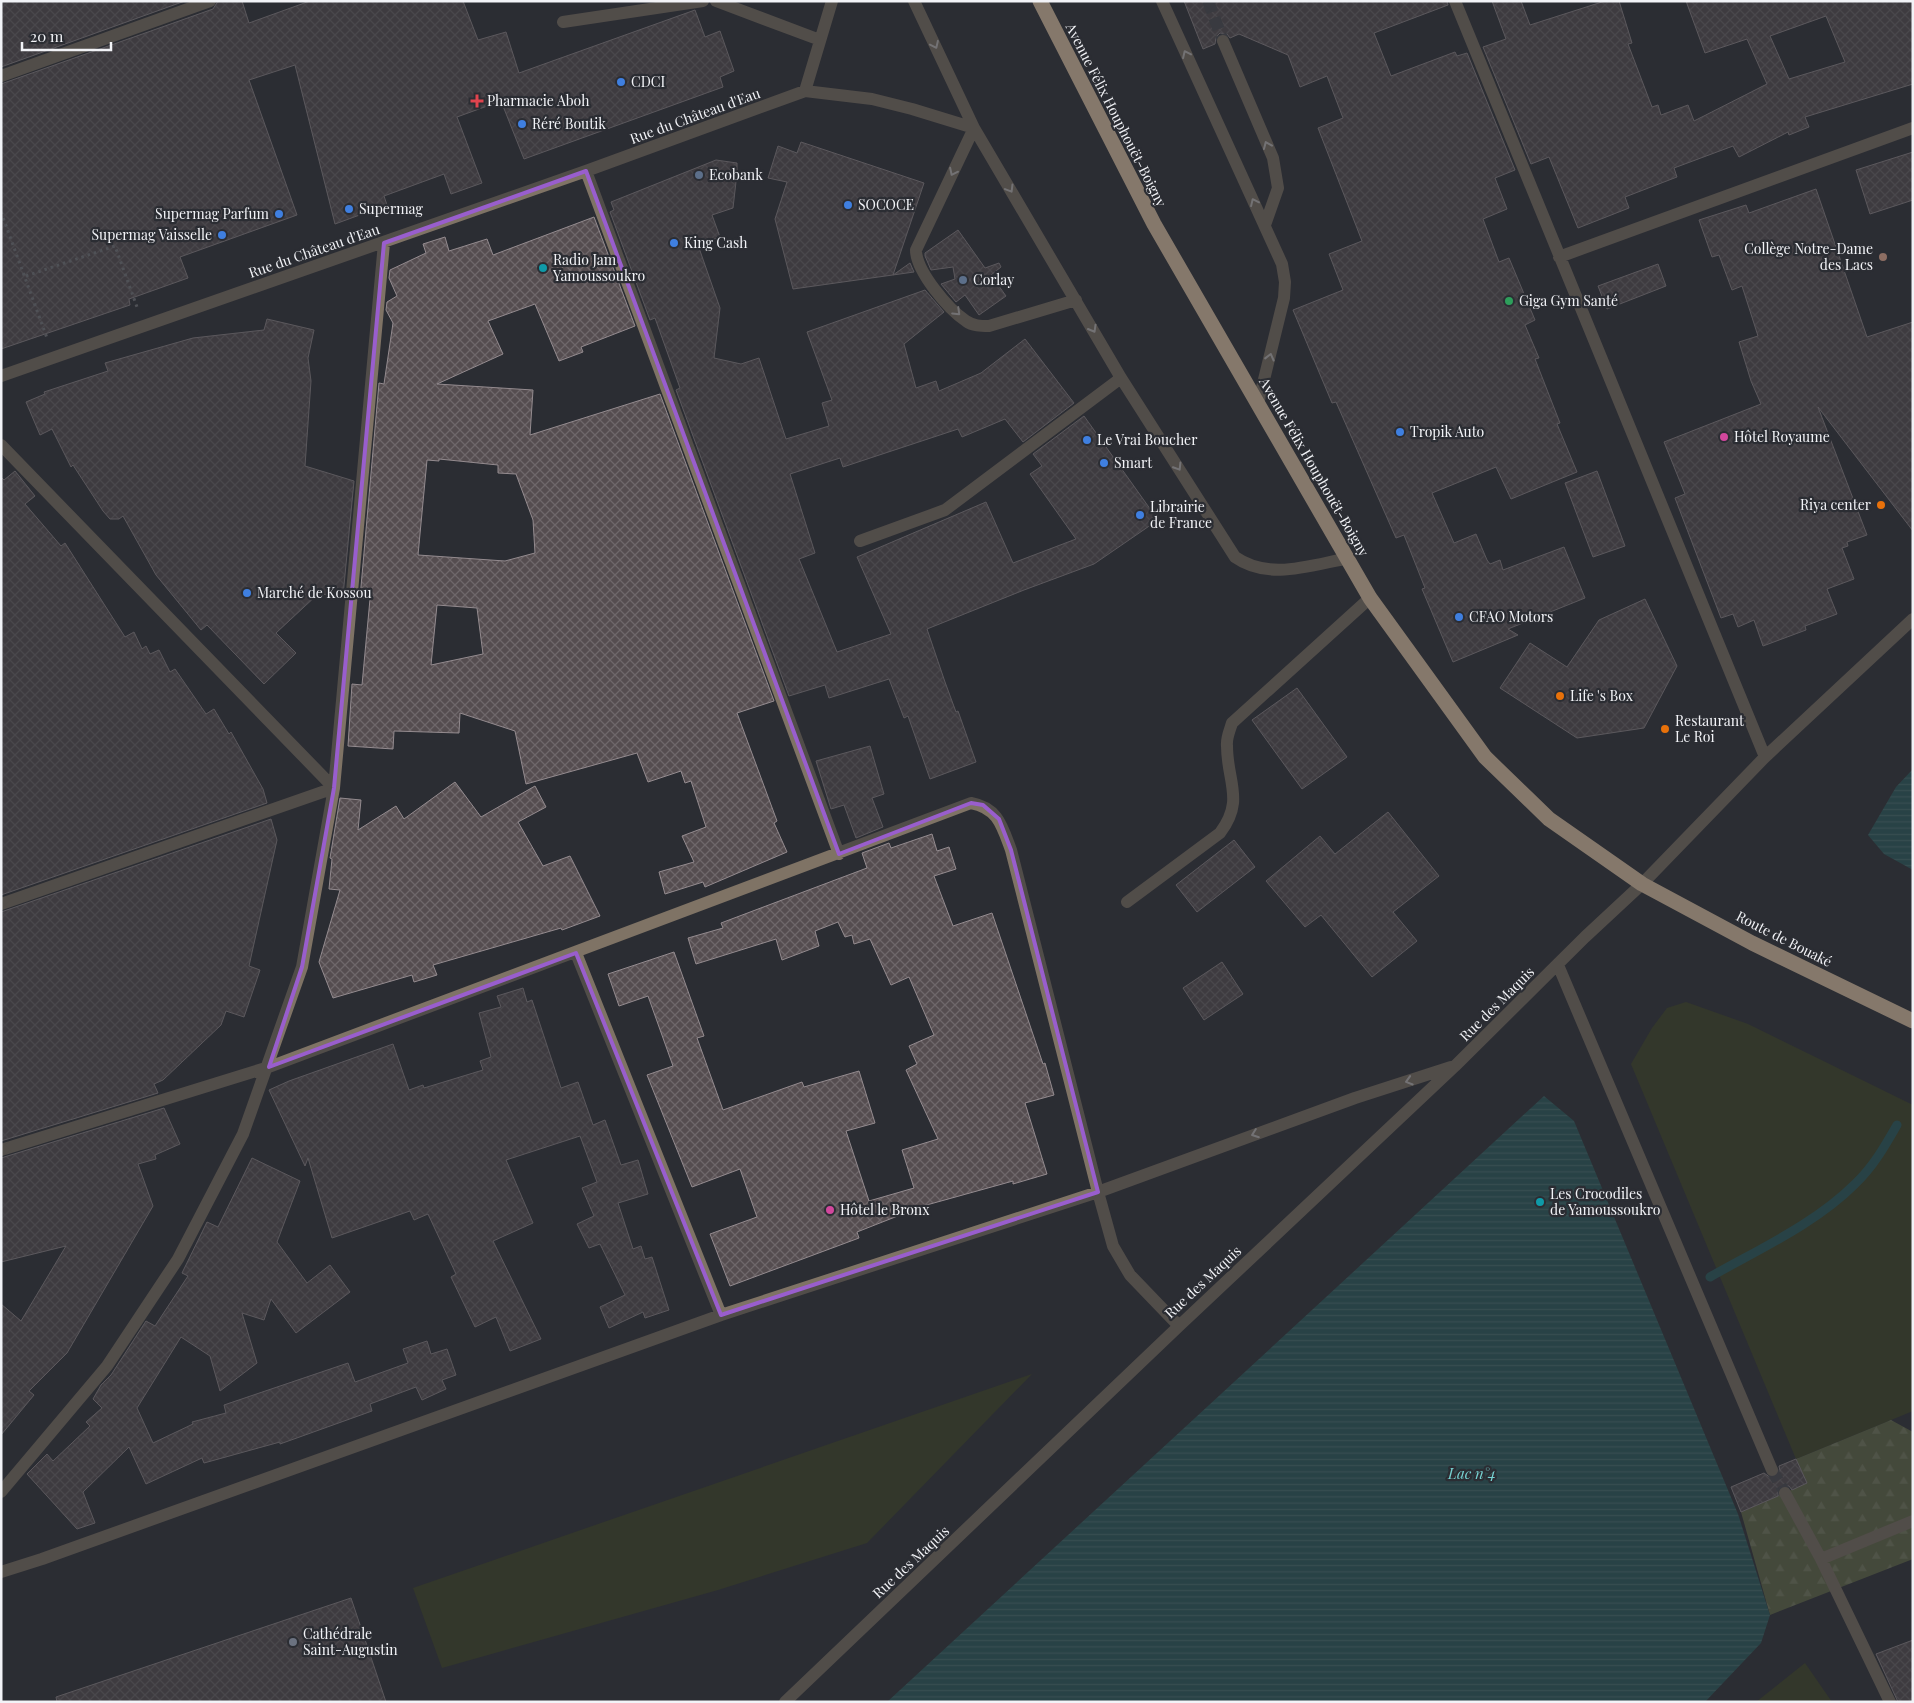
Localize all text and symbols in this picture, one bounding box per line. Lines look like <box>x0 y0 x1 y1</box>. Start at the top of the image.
street label: Avenue Félix Houphouët-Boigny <box>1061 19 1171 210</box>
scale bar <box>22 20 111 52</box>
text: 20 m <box>30 26 64 46</box>
one-way arrow <box>929 40 939 49</box>
one-way arrow <box>1182 50 1193 59</box>
place label: CDCI <box>631 72 665 91</box>
marker: CDCI <box>615 76 627 88</box>
street label: Rue du Château d'Eau <box>627 83 763 148</box>
place label: Pharmacie Aboh <box>487 91 590 110</box>
marker: Pharmacie Aboh <box>471 95 483 107</box>
place label: Réré Boutik <box>532 114 606 133</box>
marker: Réré Boutik <box>516 118 528 130</box>
one-way arrow <box>1263 141 1274 150</box>
place label: Ecobank <box>709 165 763 184</box>
one-way arrow <box>949 167 959 176</box>
marker: Ecobank <box>693 169 705 181</box>
one-way arrow <box>1004 184 1014 193</box>
place label: SOCOCE <box>858 195 914 214</box>
one-way arrow <box>1250 198 1260 207</box>
place label: Supermag <box>359 199 424 218</box>
marker: SOCOCE <box>842 199 854 211</box>
marker: Supermag <box>343 203 355 215</box>
place label: Supermag Parfum <box>155 204 270 223</box>
marker: Supermag Parfum <box>273 208 285 220</box>
street label: Rue du Château d'Eau <box>246 219 382 282</box>
place label: Supermag Vaisselle <box>91 225 212 244</box>
marker: Supermag Vaisselle <box>216 229 228 241</box>
place label: King Cash <box>684 233 748 252</box>
marker: King Cash <box>668 237 680 249</box>
place label: Collège Notre-Dame des Lacs <box>1744 239 1873 274</box>
place label: Radio Jam Yamoussoukro <box>552 250 646 285</box>
marker: Collège Notre-Dame des Lacs <box>1877 251 1889 263</box>
marker: Radio Jam Yamoussoukro <box>537 262 549 274</box>
place label: Corlay <box>973 270 1014 289</box>
marker: Corlay <box>957 274 969 286</box>
place label: Giga Gym Santé <box>1519 291 1618 310</box>
marker: Giga Gym Santé <box>1503 295 1515 307</box>
one-way arrow <box>951 306 960 315</box>
one-way arrow <box>1087 324 1097 333</box>
one-way arrow <box>1264 352 1275 361</box>
street label: Avenue Félix Houphouët-Boigny <box>1255 373 1374 560</box>
place label: Tropik Auto <box>1410 422 1485 441</box>
marker: Tropik Auto <box>1394 426 1406 438</box>
place label: Hôtel Royaume <box>1734 427 1830 446</box>
place label: Le Vrai Boucher <box>1097 430 1198 449</box>
marker: Hôtel Royaume <box>1718 431 1730 443</box>
marker: Le Vrai Boucher <box>1081 434 1093 446</box>
place label: Smart <box>1114 453 1153 472</box>
marker: Smart <box>1098 457 1110 469</box>
one-way arrow <box>1172 462 1182 471</box>
place label: Riya center <box>1800 495 1872 514</box>
place label: Librairie de France <box>1150 497 1212 532</box>
marker: Riya center <box>1875 499 1887 511</box>
marker: Librairie de France <box>1134 509 1146 521</box>
place label: Marché de Kossou <box>257 583 372 602</box>
marker: Marché de Kossou <box>241 587 253 599</box>
place label: CFAO Motors <box>1469 607 1553 626</box>
marker: CFAO Motors <box>1453 611 1465 623</box>
place label: Life 's Box <box>1570 686 1634 705</box>
marker: Life 's Box <box>1554 690 1566 702</box>
place label: Restaurant Le Roi <box>1675 711 1745 746</box>
marker: Restaurant Le Roi <box>1659 723 1671 735</box>
street label: Route de Bouaké <box>1733 906 1835 971</box>
street label: Rue des Maquis <box>1455 962 1538 1045</box>
one-way arrow <box>1405 1075 1413 1085</box>
one-way arrow <box>1252 1128 1260 1138</box>
place label: Les Crocodiles de Yamoussoukro <box>1550 1184 1661 1219</box>
marker: Les Crocodiles de Yamoussoukro <box>1534 1196 1546 1208</box>
place label: Hôtel le Bronx <box>840 1200 930 1219</box>
marker: Hôtel le Bronx <box>824 1204 836 1216</box>
street label: Rue des Maquis <box>1160 1241 1245 1322</box>
water label: Lac n°4 <box>1447 1463 1496 1483</box>
street label: Rue des Maquis <box>868 1521 953 1602</box>
place label: Cathédrale Saint-Augustin <box>303 1624 398 1659</box>
marker: Cathédrale Saint-Augustin <box>287 1636 299 1648</box>

